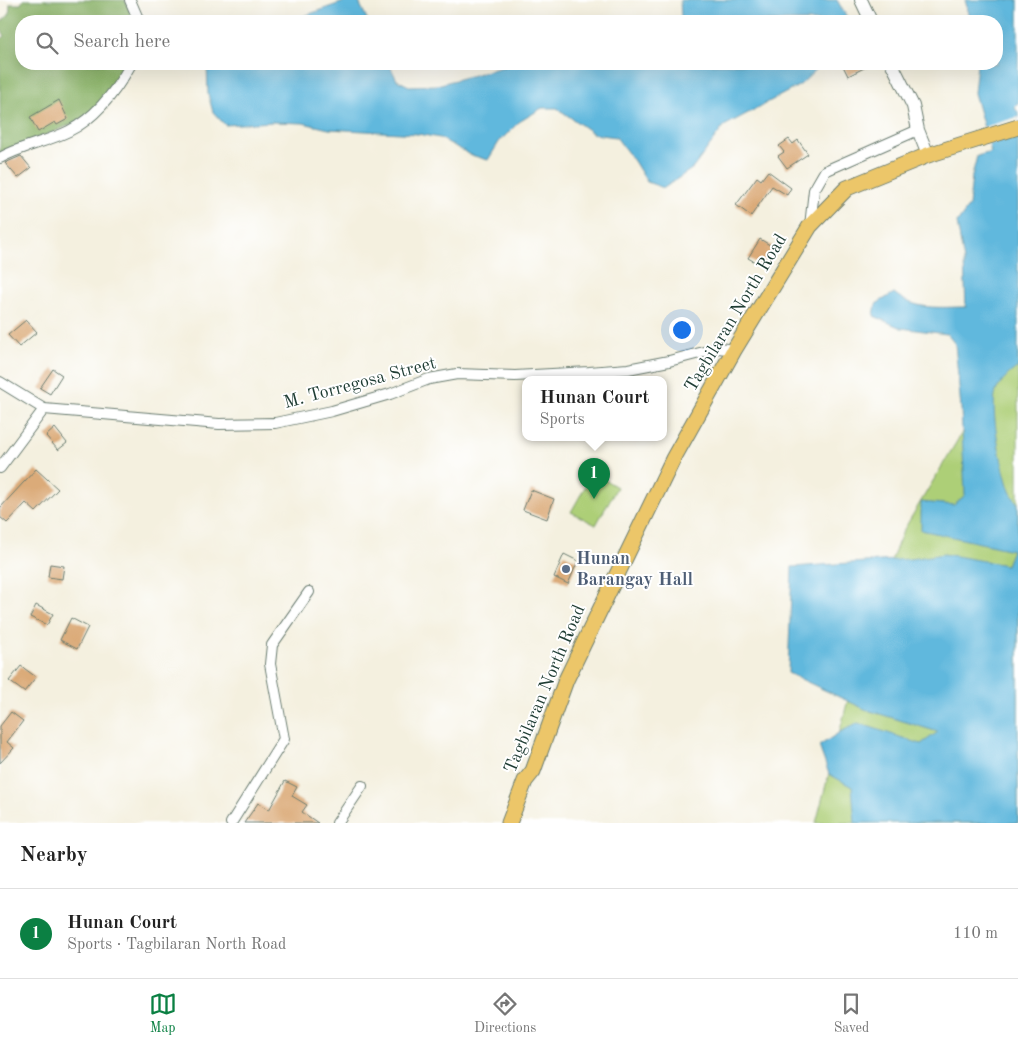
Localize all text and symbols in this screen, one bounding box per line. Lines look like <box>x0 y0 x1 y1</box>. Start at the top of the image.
search box <box>15 15 1003 70</box>
icon: search <box>33 29 61 57</box>
text: Search here <box>73 33 170 52</box>
street label: Tagbilaran North Road <box>682 231 790 395</box>
your location <box>669 317 695 343</box>
street label: M. Torregosa Street <box>282 354 438 412</box>
popup <box>522 376 667 441</box>
text: Hunan Court <box>540 389 649 408</box>
text: Sports <box>540 412 585 428</box>
pin: 1 <box>578 458 610 499</box>
place label: Hunan Barangay Hall <box>576 550 693 589</box>
marker: Hunan Barangay Hall <box>560 563 572 575</box>
street label: Tagbilaran North Road <box>501 602 589 776</box>
text: Nearby <box>20 845 88 866</box>
text: Hunan Court <box>67 914 177 933</box>
text: 1 <box>31 926 41 942</box>
text: 110 m <box>953 926 998 942</box>
text: Sports · Tagbilaran North Road <box>67 937 286 953</box>
tab: Map <box>149 990 177 1037</box>
tab: Directions <box>474 990 536 1037</box>
tab: Saved <box>834 990 869 1037</box>

